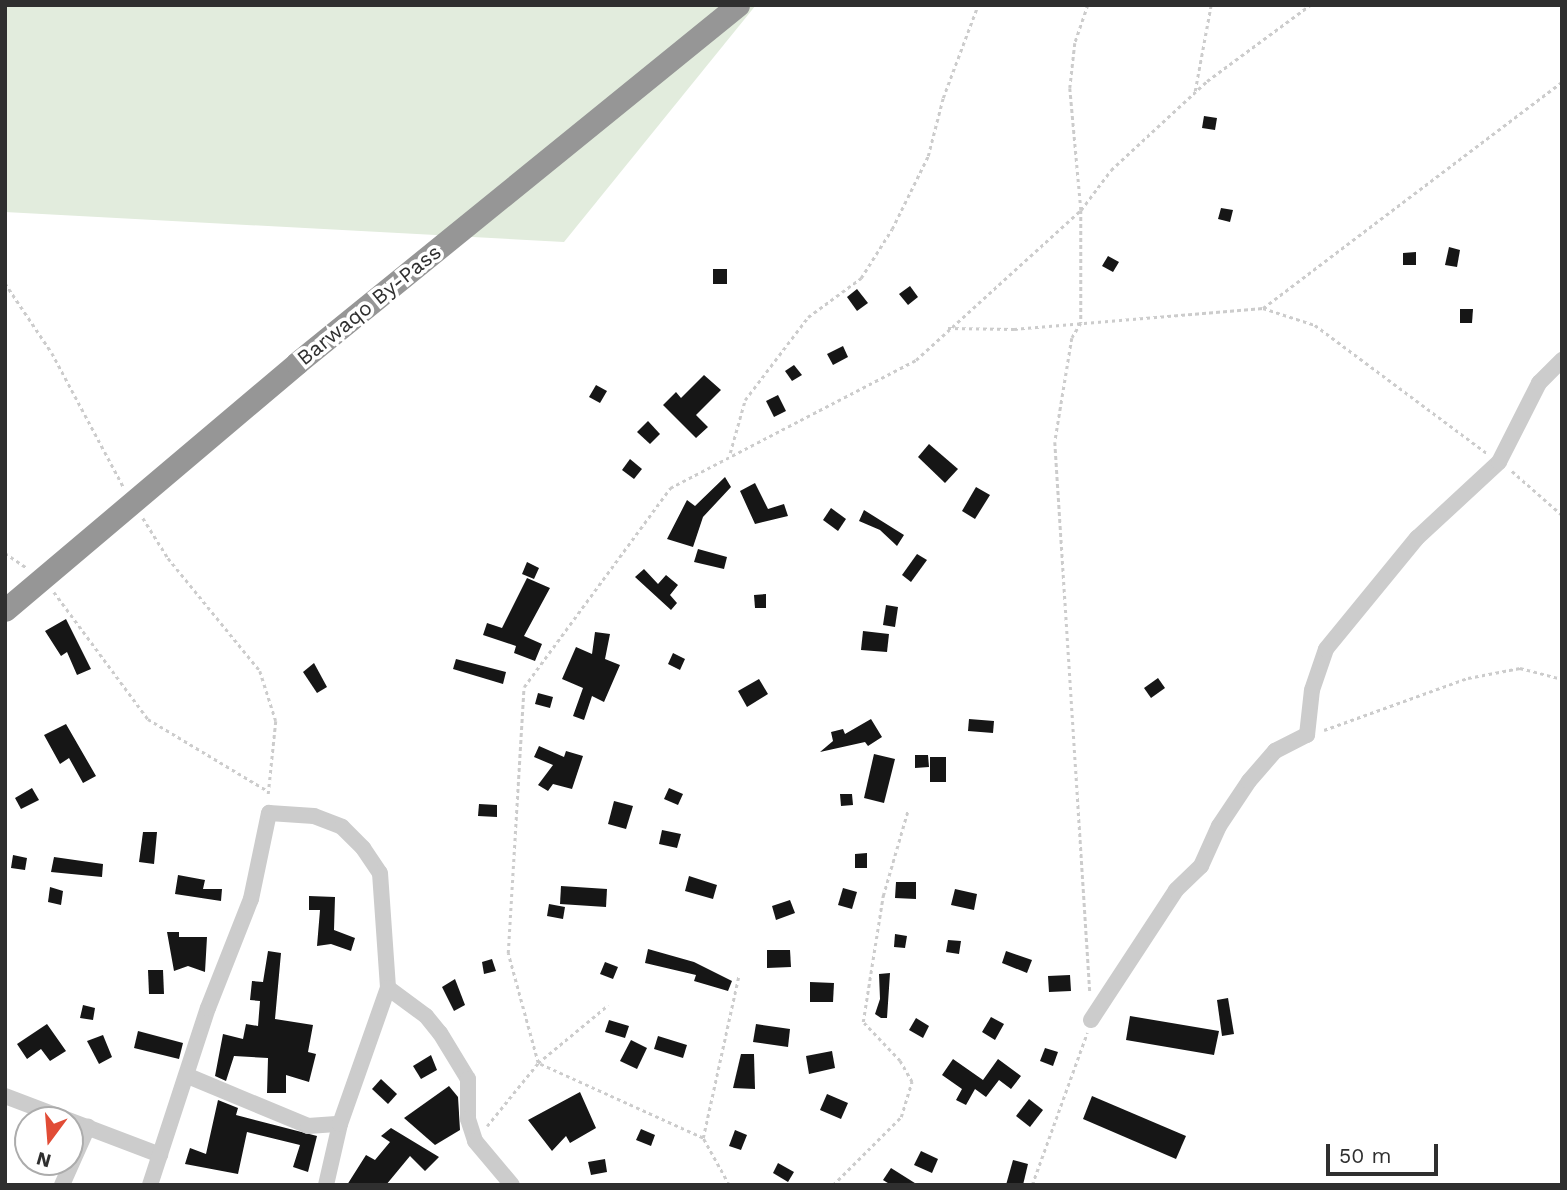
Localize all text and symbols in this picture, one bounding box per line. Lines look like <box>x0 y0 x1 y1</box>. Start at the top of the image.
street label: Barwaqo By-Pass <box>292 239 446 371</box>
north arrow <box>14 1106 84 1176</box>
scale bar <box>1329 1130 1441 1174</box>
text: 50 m <box>1339 1143 1391 1168</box>
text: N <box>34 1147 54 1173</box>

